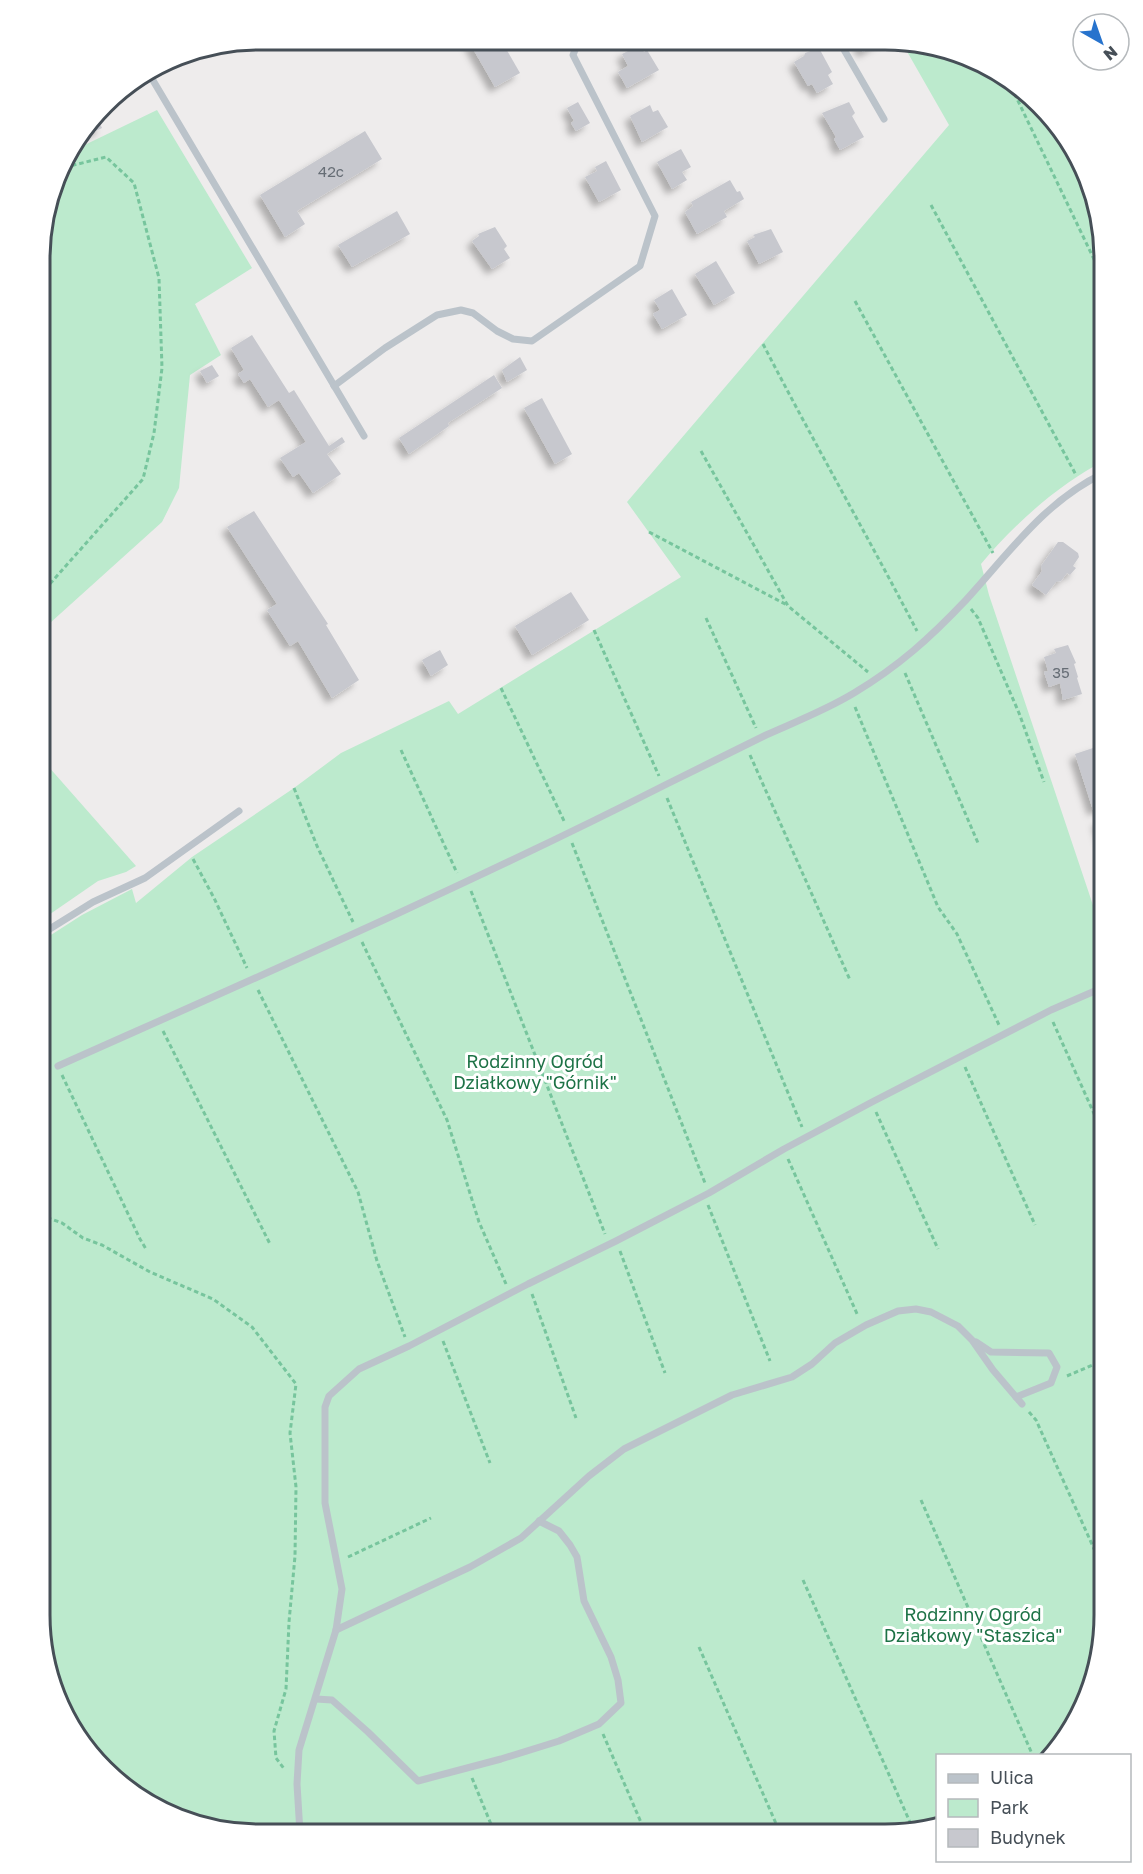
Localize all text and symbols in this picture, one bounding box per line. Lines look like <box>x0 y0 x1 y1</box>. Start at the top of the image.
north arrow <box>1071 12 1131 72</box>
text: N <box>1100 42 1122 65</box>
house number: 42c <box>318 162 344 180</box>
house number: 35 <box>1052 663 1070 681</box>
park label: Rodzinny Ogród Działkowy "Górnik" <box>453 1050 617 1093</box>
park label: Rodzinny Ogród Działkowy "Staszica" <box>884 1603 1062 1646</box>
legend <box>936 1754 1131 1862</box>
text: Ulica <box>990 1766 1034 1788</box>
text: Park <box>990 1796 1029 1818</box>
text: Budynek <box>990 1826 1066 1848</box>

